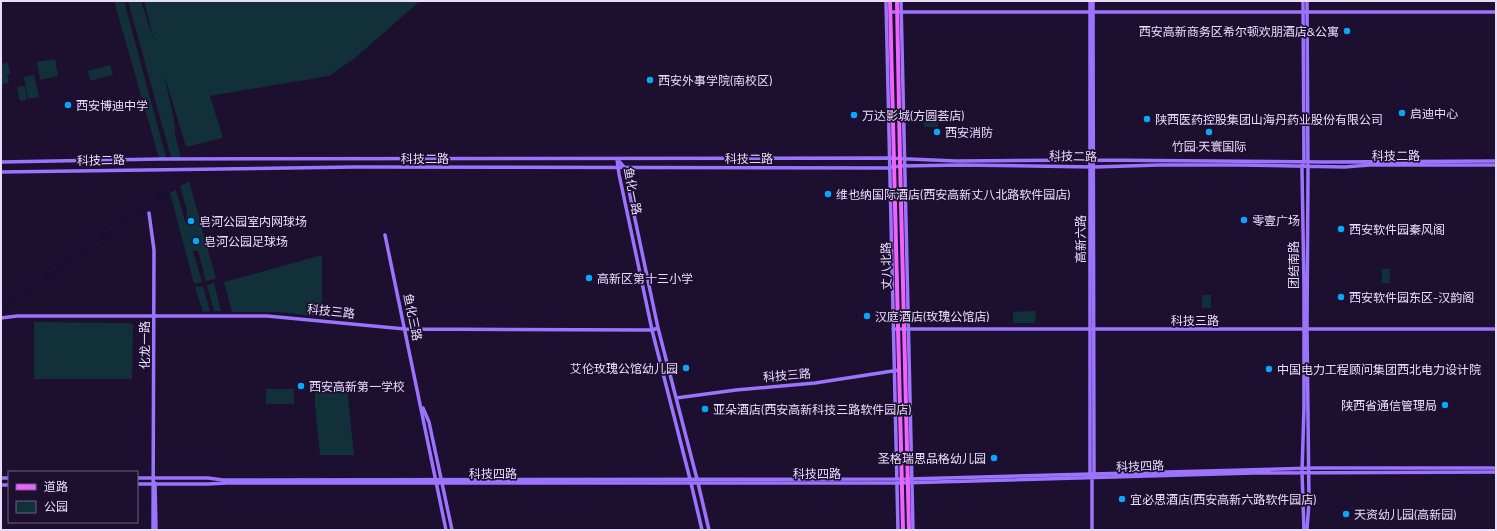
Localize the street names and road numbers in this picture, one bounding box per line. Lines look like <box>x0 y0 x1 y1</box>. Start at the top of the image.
street label: 科技二路 <box>1049 146 1097 166</box>
street label: 科技二路 <box>1372 146 1420 165</box>
street label: 科技二路 <box>401 149 449 168</box>
street label: 科技二路 <box>725 149 773 168</box>
street label: 科技二路 <box>77 150 125 170</box>
street label: 鱼化一路 <box>619 166 647 216</box>
street label: 高新六路 <box>1071 215 1090 263</box>
street label: 团结南路 <box>1284 241 1303 289</box>
street label: 丈八北路 <box>876 242 896 290</box>
street label: 鱼化三路 <box>399 292 427 342</box>
street label: 科技三路 <box>306 299 356 323</box>
street label: 科技三路 <box>1171 311 1219 330</box>
street label: 化龙一路 <box>135 321 154 369</box>
street label: 科技三路 <box>762 363 812 387</box>
street label: 科技四路 <box>1116 456 1164 476</box>
street label: 科技四路 <box>469 464 517 483</box>
street label: 科技四路 <box>793 464 841 483</box>

